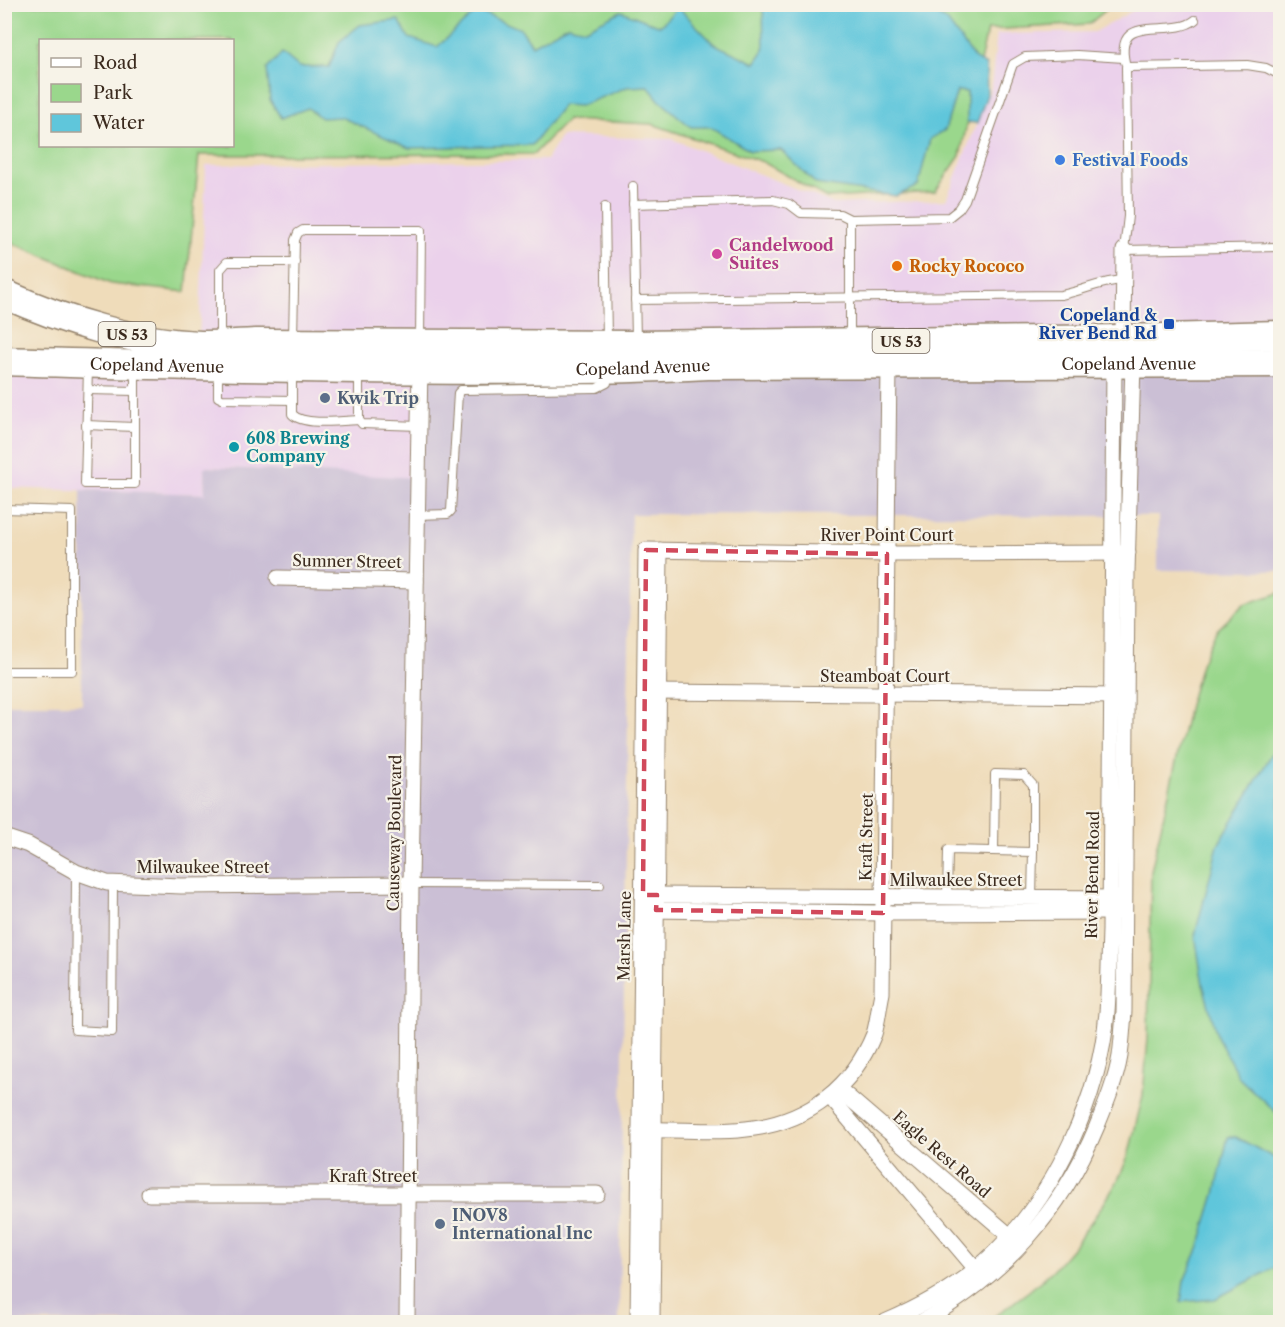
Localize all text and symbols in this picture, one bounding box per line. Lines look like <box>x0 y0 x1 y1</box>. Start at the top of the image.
legend <box>39 39 234 147</box>
text: Road <box>93 52 138 74</box>
text: Park <box>93 82 134 104</box>
text: Water <box>92 112 145 134</box>
place label: Festival Foods <box>1072 150 1188 170</box>
marker: Festival Foods <box>1053 153 1067 167</box>
place label: Candelwood Suites <box>729 235 834 273</box>
marker: Candelwood Suites <box>710 247 724 261</box>
place label: Rocky Rococo <box>909 256 1024 276</box>
marker: Rocky Rococo <box>890 259 904 273</box>
place label: Copeland & River Bend Rd <box>1038 305 1158 343</box>
marker: Copeland & River Bend Rd <box>1162 317 1176 331</box>
road number: US 53 <box>98 322 156 346</box>
road number: US 53 <box>872 329 930 353</box>
street label: Copeland Avenue <box>1062 353 1196 374</box>
street label: Copeland Avenue <box>90 354 224 377</box>
street label: Copeland Avenue <box>575 355 711 379</box>
place label: Kwik Trip <box>337 388 419 408</box>
marker: Kwik Trip <box>318 391 332 405</box>
place label: 608 Brewing Company <box>246 428 350 466</box>
marker: 608 Brewing Company <box>227 440 241 454</box>
street label: River Point Court <box>820 525 954 545</box>
street label: Sumner Street <box>292 550 402 572</box>
street label: Steamboat Court <box>820 666 950 686</box>
street label: Causeway Boulevard <box>383 754 405 912</box>
street label: Kraft Street <box>855 792 877 881</box>
street label: River Bend Road <box>1081 811 1103 939</box>
street label: Milwaukee Street <box>137 857 270 877</box>
street label: Milwaukee Street <box>890 870 1023 890</box>
street label: Marsh Lane <box>613 891 635 981</box>
street label: Eagle Rest Road <box>889 1106 995 1202</box>
street label: Kraft Street <box>329 1166 417 1186</box>
place label: INOV8 International Inc <box>452 1205 593 1243</box>
marker: INOV8 International Inc <box>433 1217 447 1231</box>

